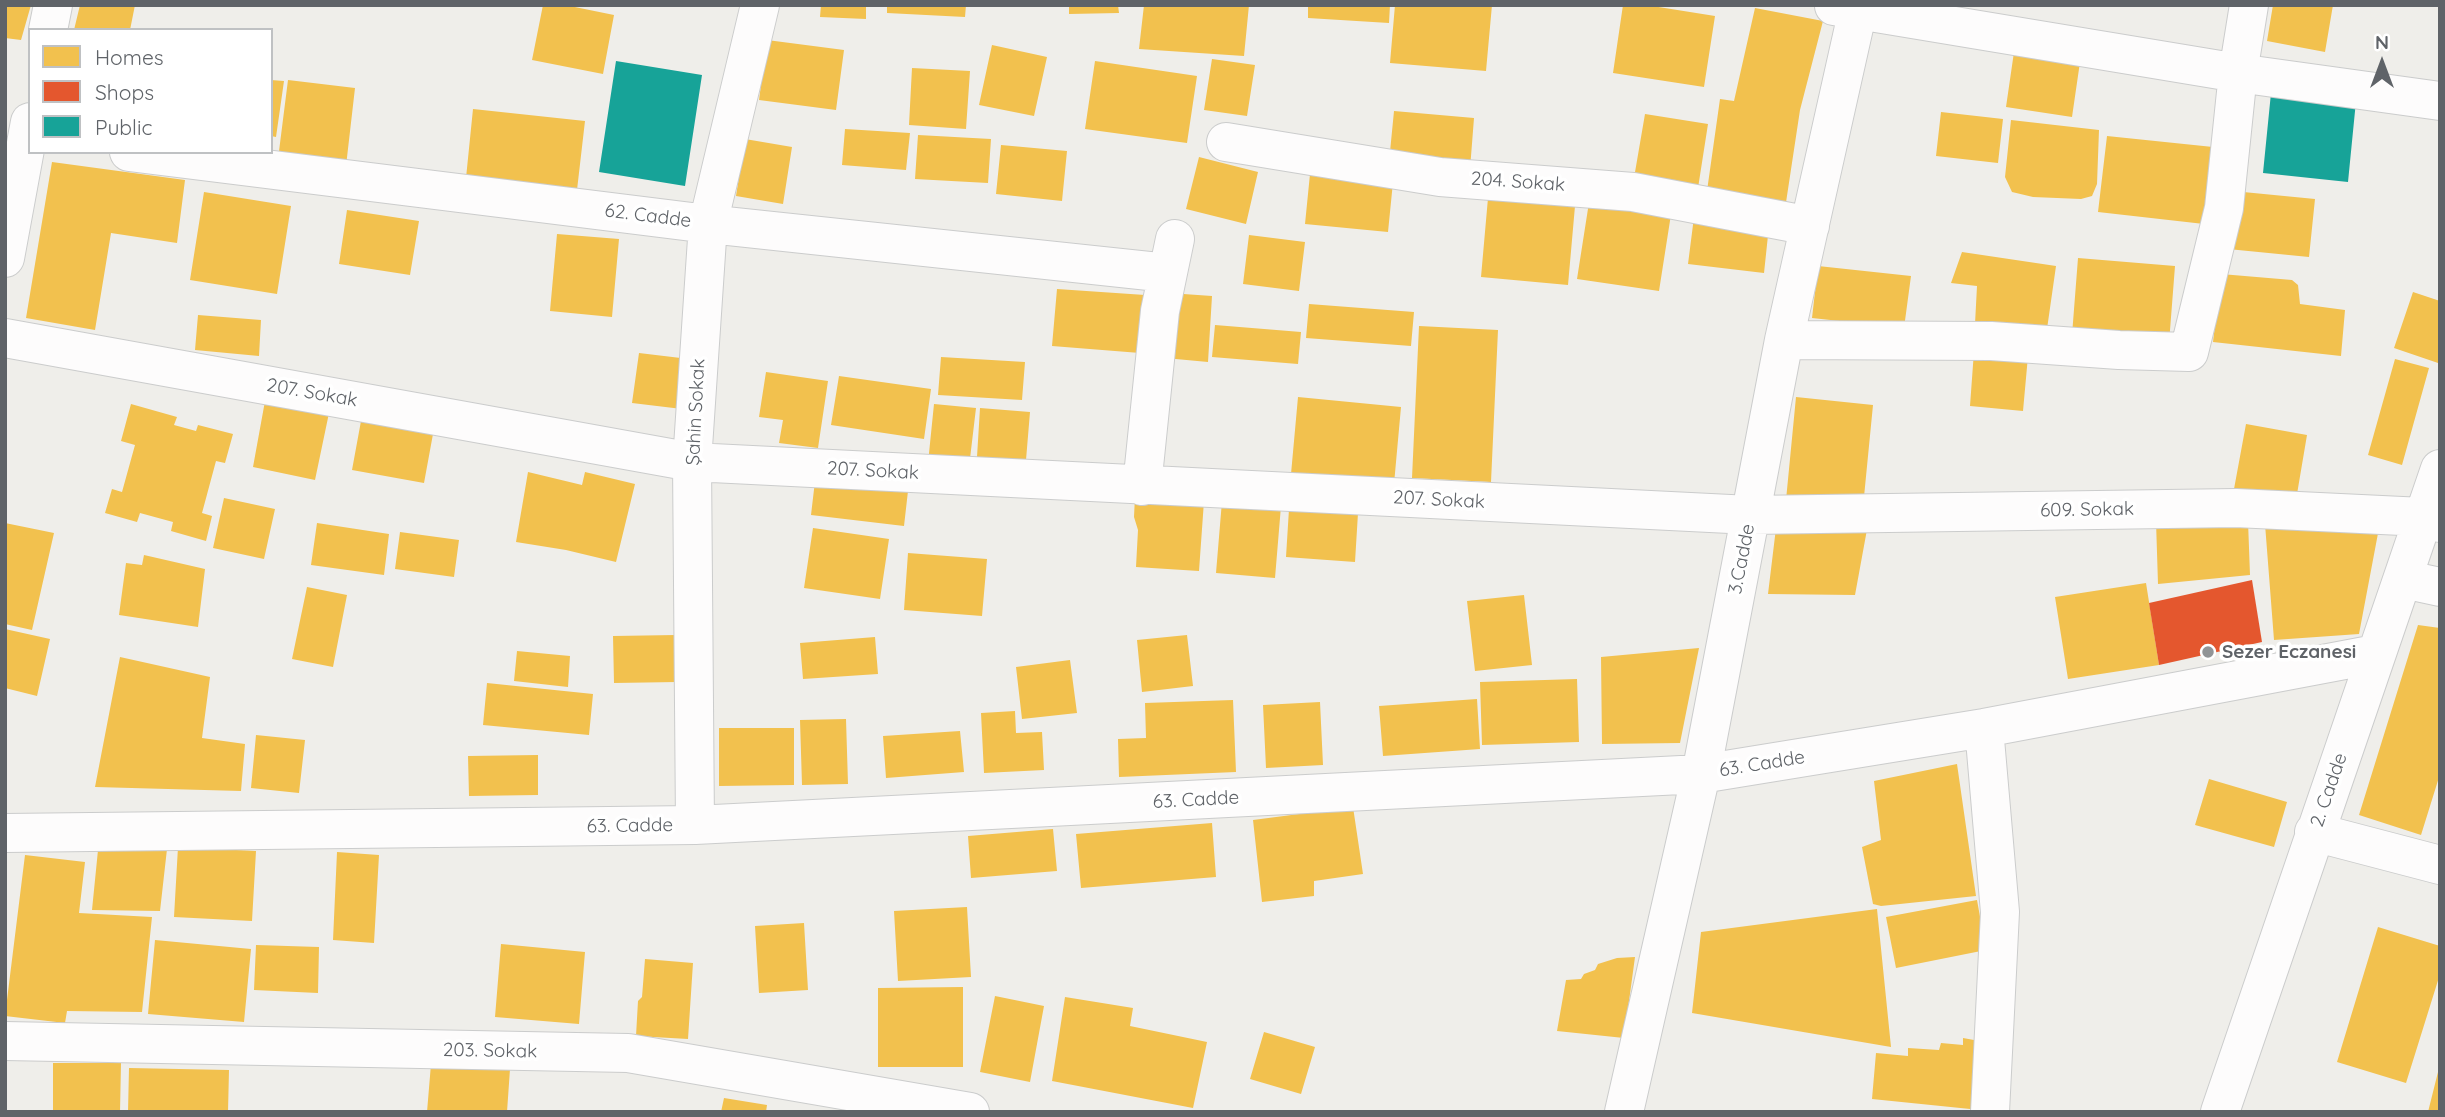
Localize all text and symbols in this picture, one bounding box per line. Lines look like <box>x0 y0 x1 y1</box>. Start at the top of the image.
legend <box>28 28 273 154</box>
north arrow <box>2347 28 2417 98</box>
text: N <box>2375 30 2389 54</box>
text: Homes <box>95 44 164 70</box>
text: Shops <box>95 79 154 105</box>
text: Public <box>95 114 152 140</box>
street label: 204. Sokak <box>1470 167 1566 197</box>
street label: 62. Cadde <box>603 199 693 233</box>
street label: Şahin Sokak <box>682 358 710 466</box>
street label: 207. Sokak <box>265 374 359 412</box>
street label: 207. Sokak <box>827 457 919 485</box>
street label: 207. Sokak <box>1393 486 1485 514</box>
street label: 609. Sokak <box>2040 498 2134 522</box>
street label: 3.Cadde <box>1724 522 1760 596</box>
place label: Sezer Eczanesi <box>2222 641 2356 663</box>
marker: Sezer Eczanesi <box>2200 644 2216 660</box>
street label: 63. Cadde <box>1718 746 1806 782</box>
street label: 2. Cadde <box>2306 750 2352 830</box>
street label: 63. Cadde <box>1152 786 1240 814</box>
street label: 63. Cadde <box>587 814 673 838</box>
street label: 203. Sokak <box>443 1039 537 1063</box>

